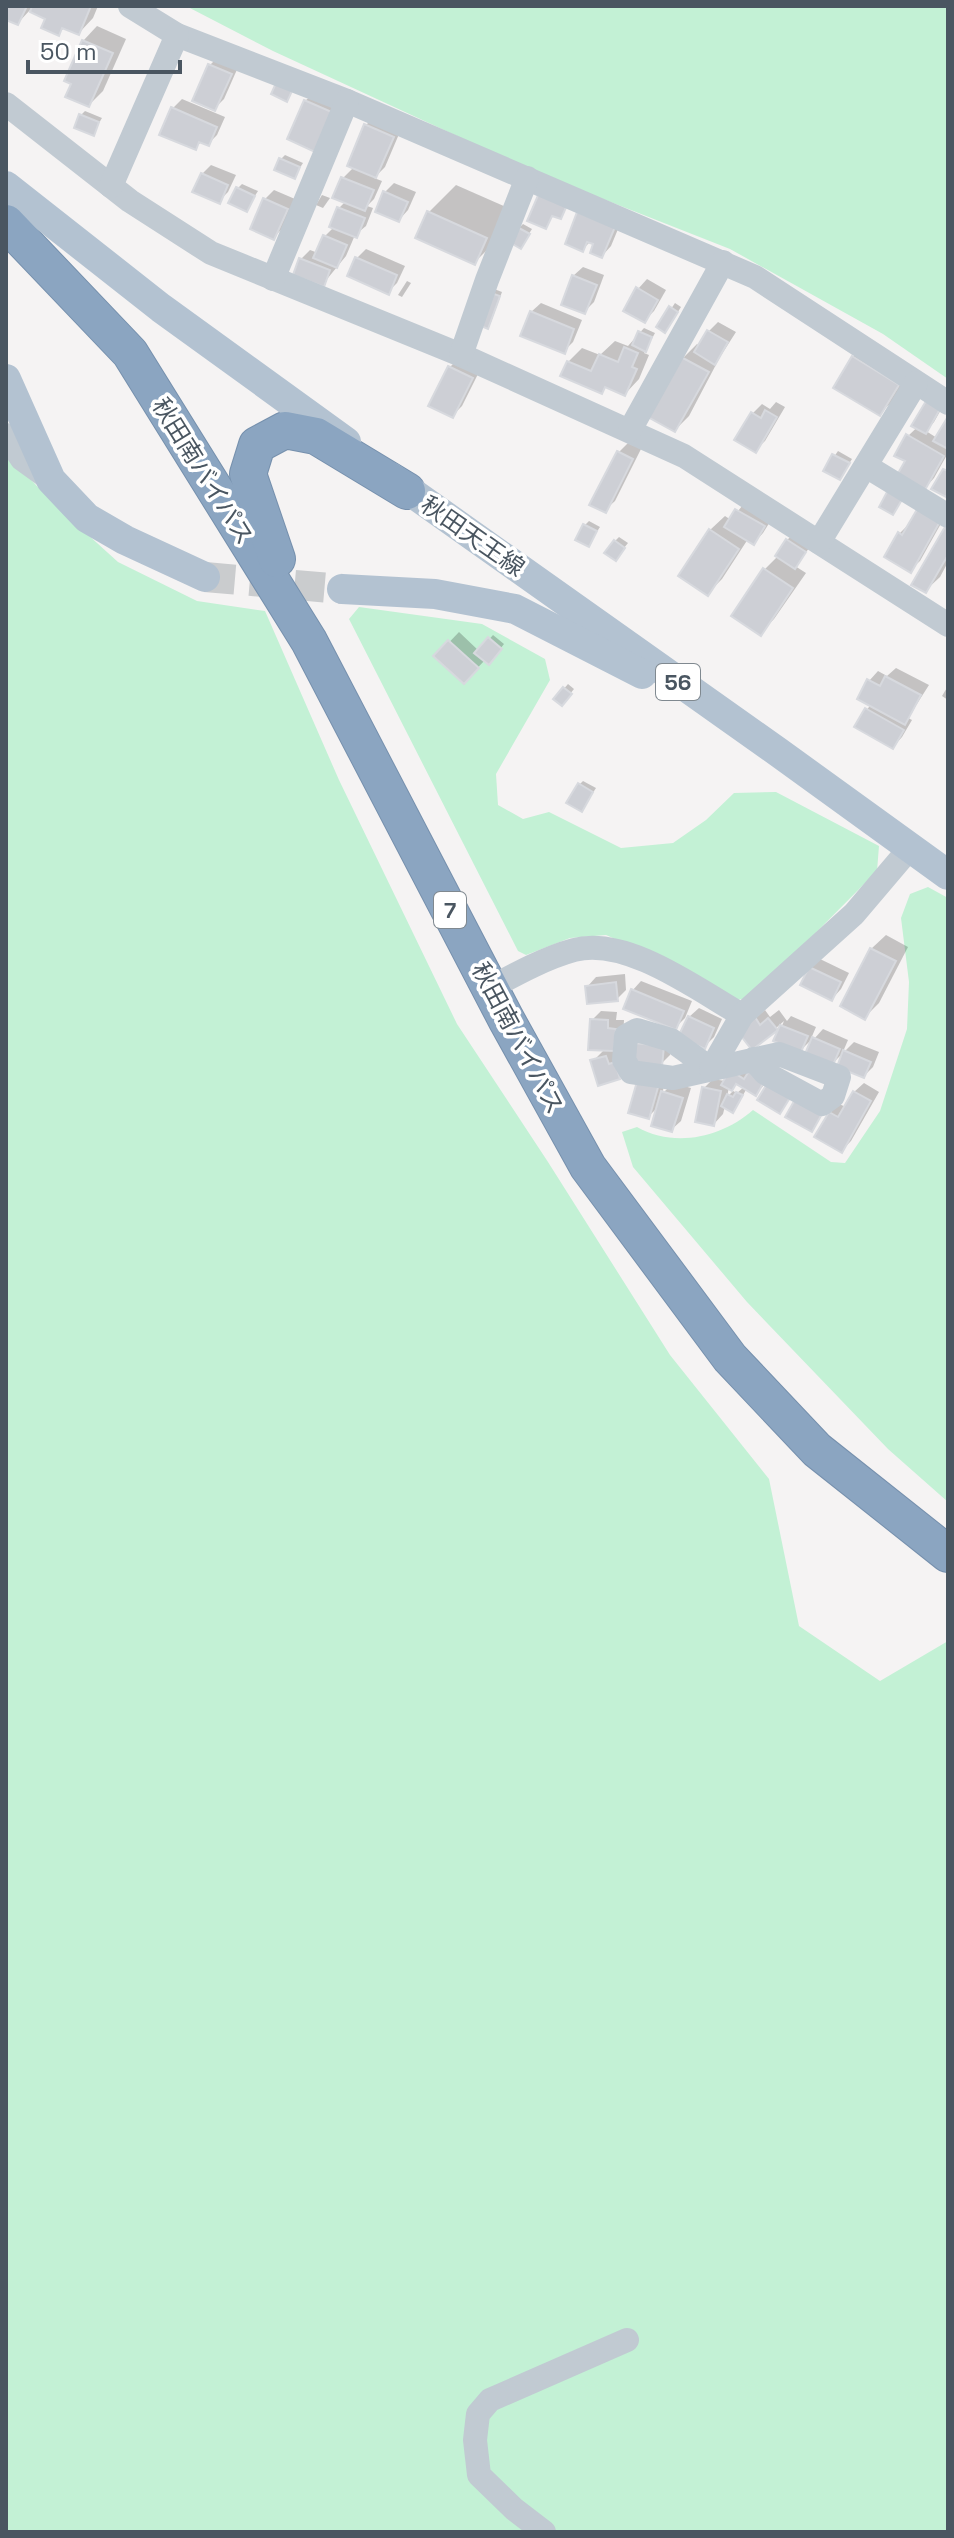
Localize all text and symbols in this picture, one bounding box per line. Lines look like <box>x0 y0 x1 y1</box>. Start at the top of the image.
scale bar <box>28 24 180 74</box>
text: 50 m <box>40 36 97 67</box>
street label: 秋田南バイパス <box>145 392 261 550</box>
street label: 秋田天王線 <box>415 489 531 583</box>
road number: 56 <box>656 664 700 700</box>
road number: 7 <box>434 892 466 928</box>
street label: 秋田南バイパス <box>465 957 571 1119</box>

